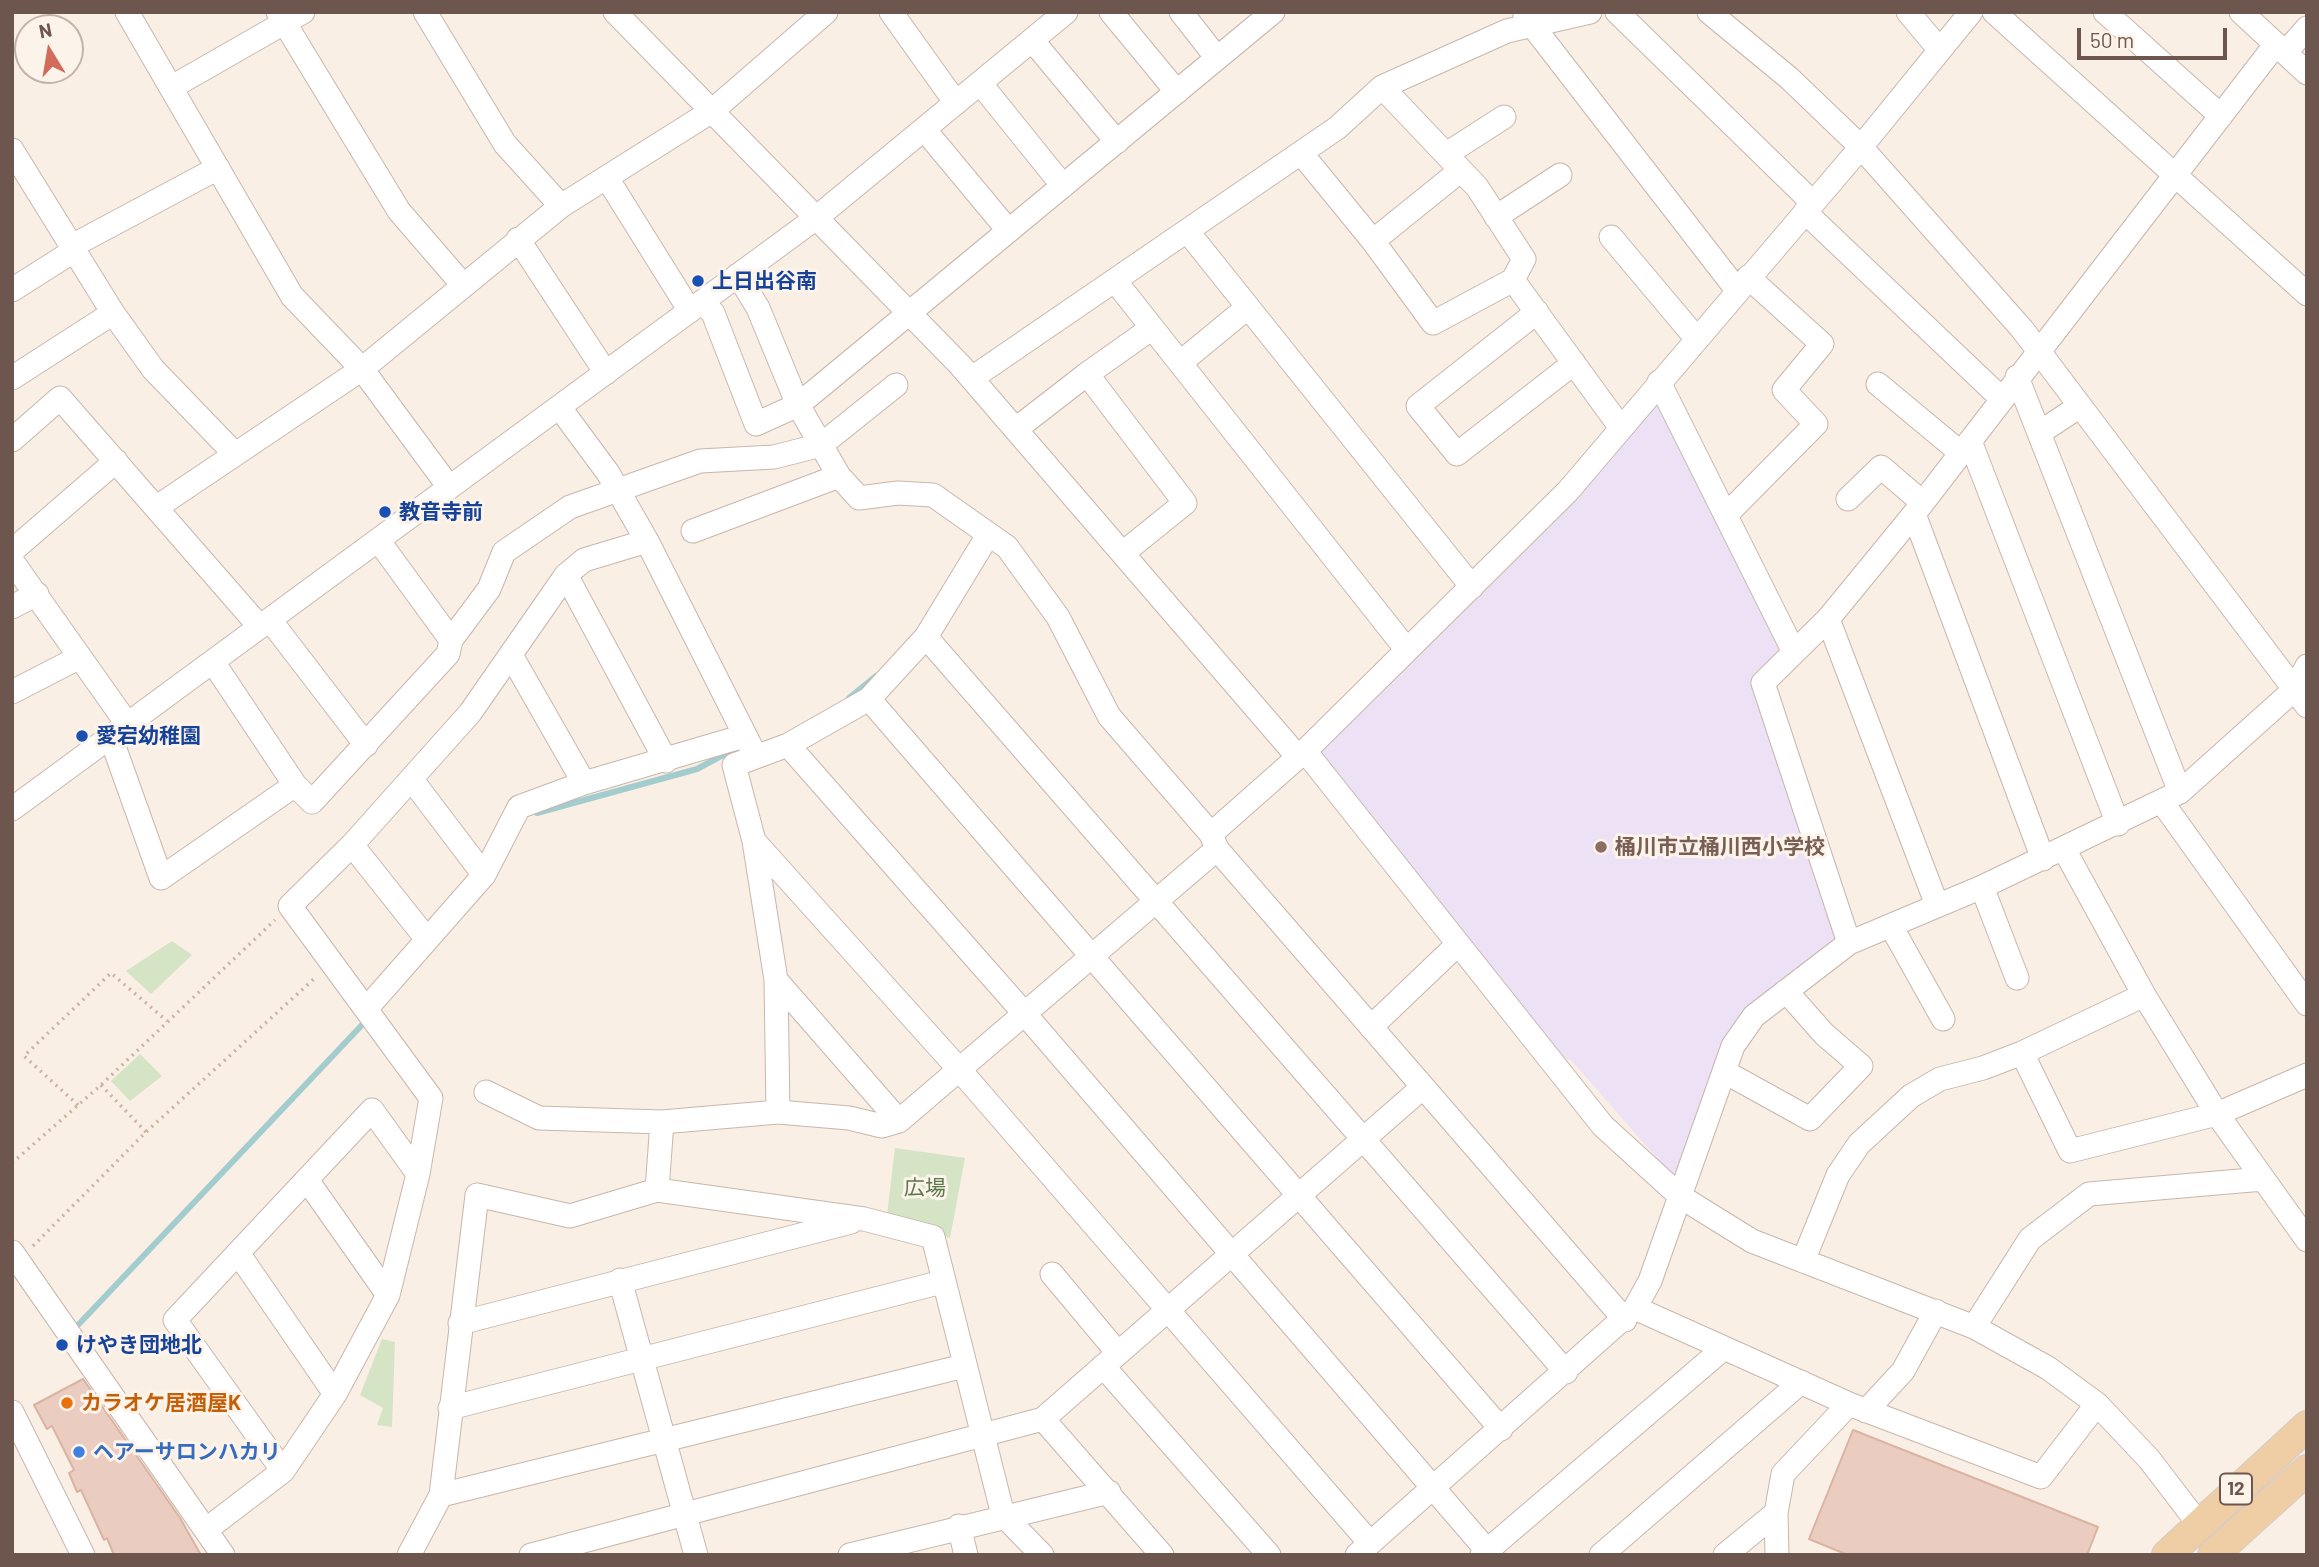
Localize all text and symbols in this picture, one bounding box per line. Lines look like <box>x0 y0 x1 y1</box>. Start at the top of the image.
north arrow <box>14 14 84 84</box>
scale bar <box>2081 14 2232 58</box>
text: N <box>37 17 54 42</box>
text: 50 m <box>2090 27 2134 52</box>
place label: 上日出谷南 <box>712 268 817 294</box>
marker: 上日出谷南 <box>690 273 706 289</box>
place label: 教音寺前 <box>399 499 483 525</box>
marker: 教音寺前 <box>377 504 393 520</box>
place label: 愛宕幼稚園 <box>96 723 201 749</box>
marker: 愛宕幼稚園 <box>74 728 90 744</box>
place label: 桶川市立桶川西小学校 <box>1615 834 1825 860</box>
marker: 桶川市立桶川西小学校 <box>1593 839 1609 855</box>
park label: 広場 <box>904 1175 946 1201</box>
place label: けやき団地北 <box>76 1332 202 1358</box>
marker: けやき団地北 <box>54 1337 70 1353</box>
place label: カラオケ居酒屋K <box>81 1390 241 1416</box>
marker: カラオケ居酒屋K <box>59 1395 75 1411</box>
place label: ヘアーサロンハカリ <box>93 1439 281 1465</box>
marker: ヘアーサロンハカリ <box>71 1444 87 1460</box>
road number: 12 <box>2220 1474 2252 1504</box>

